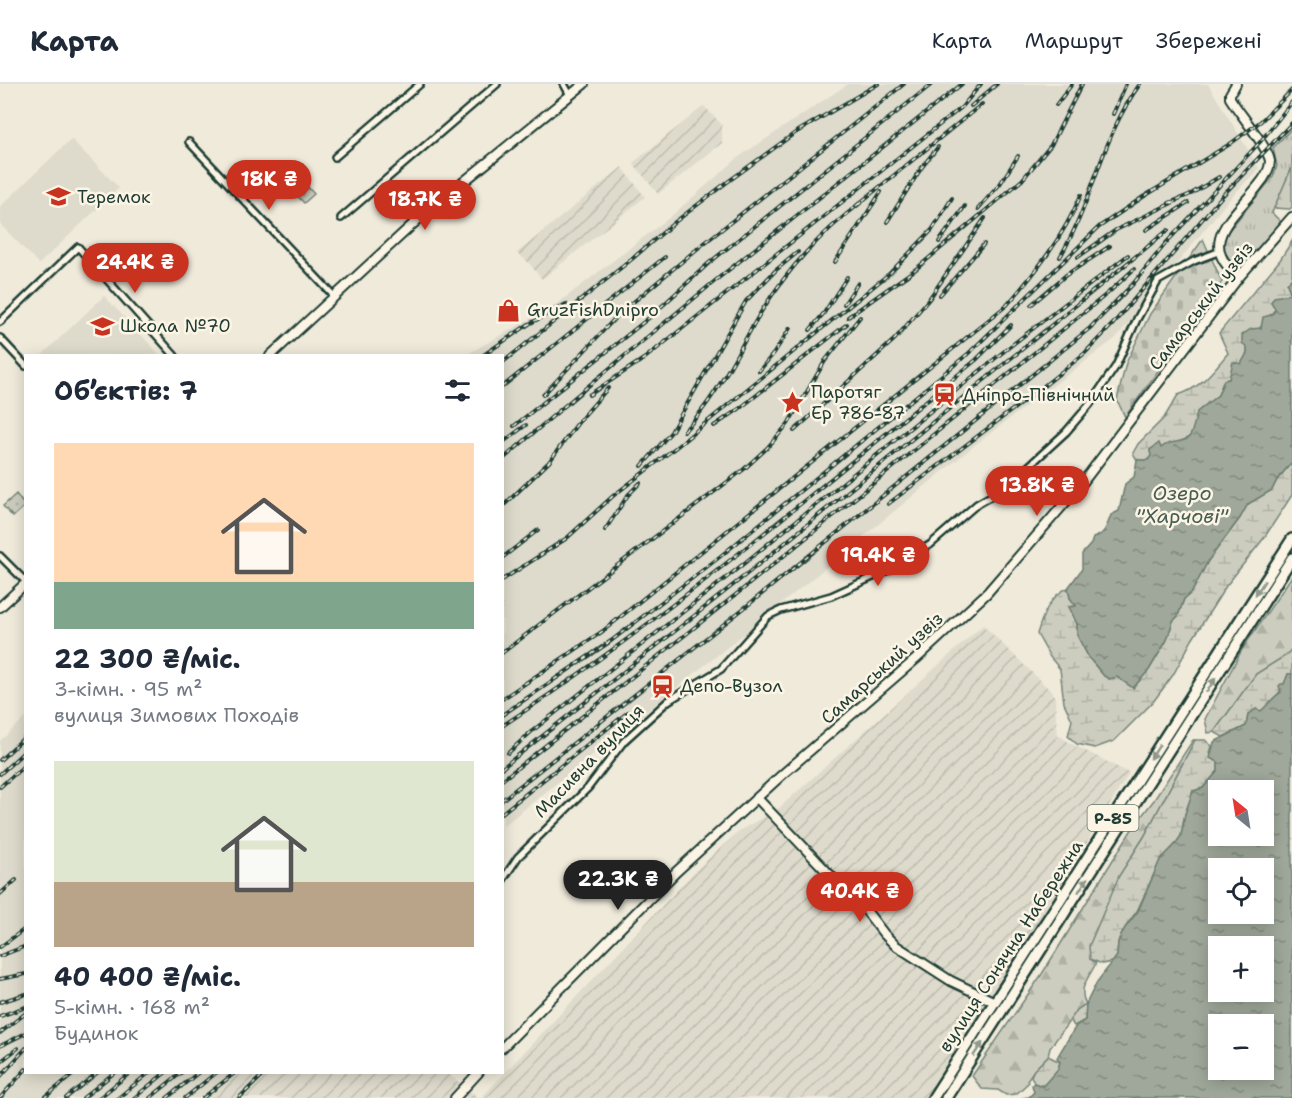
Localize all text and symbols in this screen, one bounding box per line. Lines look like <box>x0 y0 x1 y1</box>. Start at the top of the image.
text: Карта <box>30 22 119 60</box>
text: Карта <box>932 27 992 55</box>
text: Маршрут <box>1025 27 1123 55</box>
text: Збережені <box>1156 27 1262 55</box>
pin: 18K ₴ <box>227 160 311 211</box>
text: 18K ₴ <box>240 166 298 192</box>
pin: 18.7K ₴ <box>370 180 480 231</box>
school or university icon: Теремок <box>46 184 72 210</box>
place label: Теремок <box>77 185 151 209</box>
text: 18.7K ₴ <box>388 186 462 212</box>
street label: Самарський узвіз <box>1143 237 1259 375</box>
pin: 24.4K ₴ <box>80 243 190 294</box>
text: 24.4K ₴ <box>96 249 174 275</box>
shop icon: GruzFishDnipro <box>496 297 522 323</box>
place label: GruzFishDnipro <box>527 298 659 322</box>
school or university icon: Школа №70 <box>89 313 115 339</box>
place label: Школа №70 <box>120 314 231 338</box>
text: Об’єктів: 7 <box>54 373 197 408</box>
icon: filters <box>441 374 474 407</box>
place label: Паротяг Ер 786-87 <box>811 380 905 425</box>
station icon: Дніпро-Північний <box>931 382 957 408</box>
place label: Дніпро-Північний <box>962 383 1115 407</box>
place icon: Паротяг Ер 786-87 <box>780 389 806 415</box>
pin: 13.8K ₴ <box>982 466 1092 517</box>
text: 13.8K ₴ <box>999 472 1075 498</box>
water label: Озеро "Харчові" <box>1136 480 1229 529</box>
icon: home <box>210 482 318 590</box>
pin: 19.4K ₴ <box>823 536 933 587</box>
text: 19.4K ₴ <box>840 542 916 568</box>
one-way arrow <box>1255 580 1266 596</box>
street label: Самарський узвіз <box>816 607 948 729</box>
text: 22 300 ₴/міс. <box>54 641 241 676</box>
station icon: Депо-Вузол <box>649 673 675 699</box>
place label: Депо-Вузол <box>680 674 783 698</box>
text: 3-кімн. · 95 m² <box>54 676 203 702</box>
one-way arrow <box>1205 677 1216 693</box>
street label: Масивна вулиця <box>529 699 649 823</box>
text: вулиця Зимових Походів <box>54 702 299 728</box>
one-way arrow <box>1150 744 1161 760</box>
north arrow <box>1208 780 1274 846</box>
map controls <box>1208 780 1274 1080</box>
icon: home <box>210 800 318 908</box>
road number: Р-85 <box>1088 805 1138 831</box>
street label: вулиця Сонячна Набережна <box>933 835 1089 1057</box>
button: locate <box>1208 858 1274 924</box>
pin: 22.3K ₴ <box>563 860 673 911</box>
text: 22.3K ₴ <box>577 866 659 892</box>
pin: 40.4K ₴ <box>805 872 915 923</box>
one-way arrow <box>1077 877 1089 893</box>
text: 40.4K ₴ <box>820 878 900 904</box>
button: + <box>1208 936 1274 1002</box>
text: 40 400 ₴/міс. <box>54 959 241 994</box>
text: 5-кімн. · 168 m² <box>54 994 210 1020</box>
button: − <box>1208 1014 1274 1080</box>
text: Будинок <box>54 1020 138 1046</box>
one-way arrow <box>972 1041 984 1057</box>

